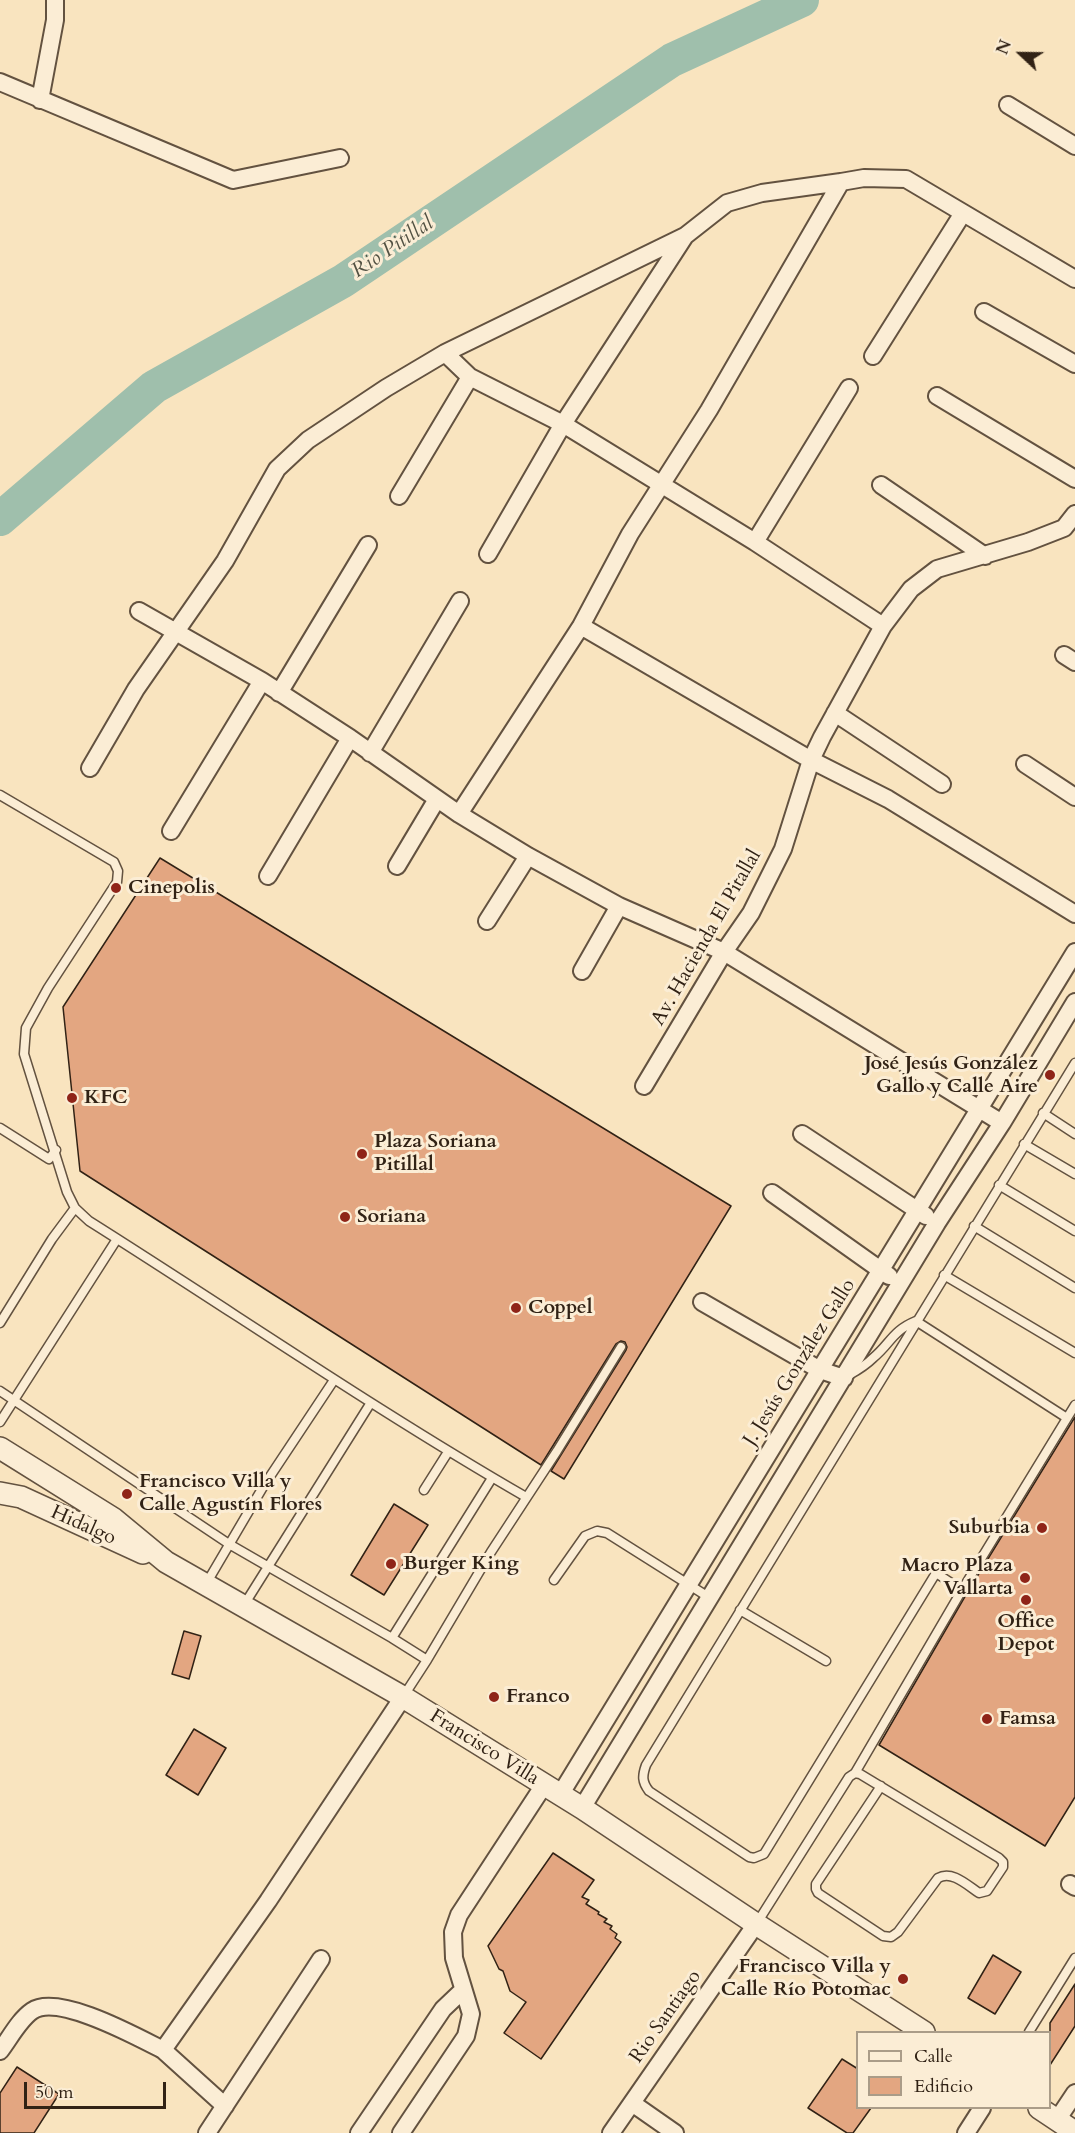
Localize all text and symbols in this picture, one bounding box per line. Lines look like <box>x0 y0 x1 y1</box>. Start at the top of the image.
north arrow <box>991 24 1051 84</box>
text: N <box>992 37 1017 58</box>
water label: Rio Pitillal <box>347 211 439 285</box>
street label: Av. Hacienda El Pitallal <box>647 846 767 1030</box>
place label: Cinepolis <box>128 876 215 900</box>
marker: Cinepolis <box>109 881 123 895</box>
place label: José Jesús González Gallo y Calle Aire <box>864 1052 1038 1099</box>
marker: José Jesús González Gallo y Calle Aire <box>1043 1068 1057 1082</box>
place label: KFC <box>84 1086 128 1110</box>
marker: KFC <box>65 1091 79 1105</box>
place label: Plaza Soriana Pitillal <box>374 1130 497 1177</box>
marker: Plaza Soriana Pitillal <box>355 1147 369 1161</box>
place label: Soriana <box>357 1205 426 1229</box>
marker: Soriana <box>338 1210 352 1224</box>
street label: J. Jesús González Gallo <box>739 1275 861 1451</box>
place label: Coppel <box>528 1296 593 1320</box>
marker: Coppel <box>509 1301 523 1315</box>
place label: Francisco Villa y Calle Agustín Flores <box>139 1470 322 1517</box>
marker: Francisco Villa y Calle Agustín Flores <box>120 1487 134 1501</box>
street label: Hidalgo <box>47 1501 119 1551</box>
place label: Suburbia <box>949 1516 1030 1540</box>
marker: Suburbia <box>1035 1521 1049 1535</box>
place label: Burger King <box>403 1552 519 1576</box>
place label: Macro Plaza Vallarta <box>901 1554 1013 1601</box>
marker: Burger King <box>384 1557 398 1571</box>
marker: Macro Plaza Vallarta <box>1018 1571 1032 1585</box>
marker: Office Depot <box>1019 1593 1033 1607</box>
place label: Office Depot <box>997 1610 1055 1657</box>
place label: Franco <box>506 1685 570 1709</box>
marker: Franco <box>487 1690 501 1704</box>
street label: Francisco Villa <box>425 1705 543 1791</box>
place label: Famsa <box>999 1707 1056 1731</box>
marker: Famsa <box>980 1712 994 1726</box>
place label: Francisco Villa y Calle Río Potomac <box>721 1955 891 2002</box>
street label: Rio Santiago <box>625 1966 707 2068</box>
marker: Francisco Villa y Calle Río Potomac <box>896 1972 910 1986</box>
legend <box>856 2031 1051 2109</box>
text: Calle <box>914 2044 953 2069</box>
scale bar <box>27 2070 170 2108</box>
text: Edificio <box>914 2074 973 2099</box>
text: 50 m <box>35 2080 74 2105</box>

